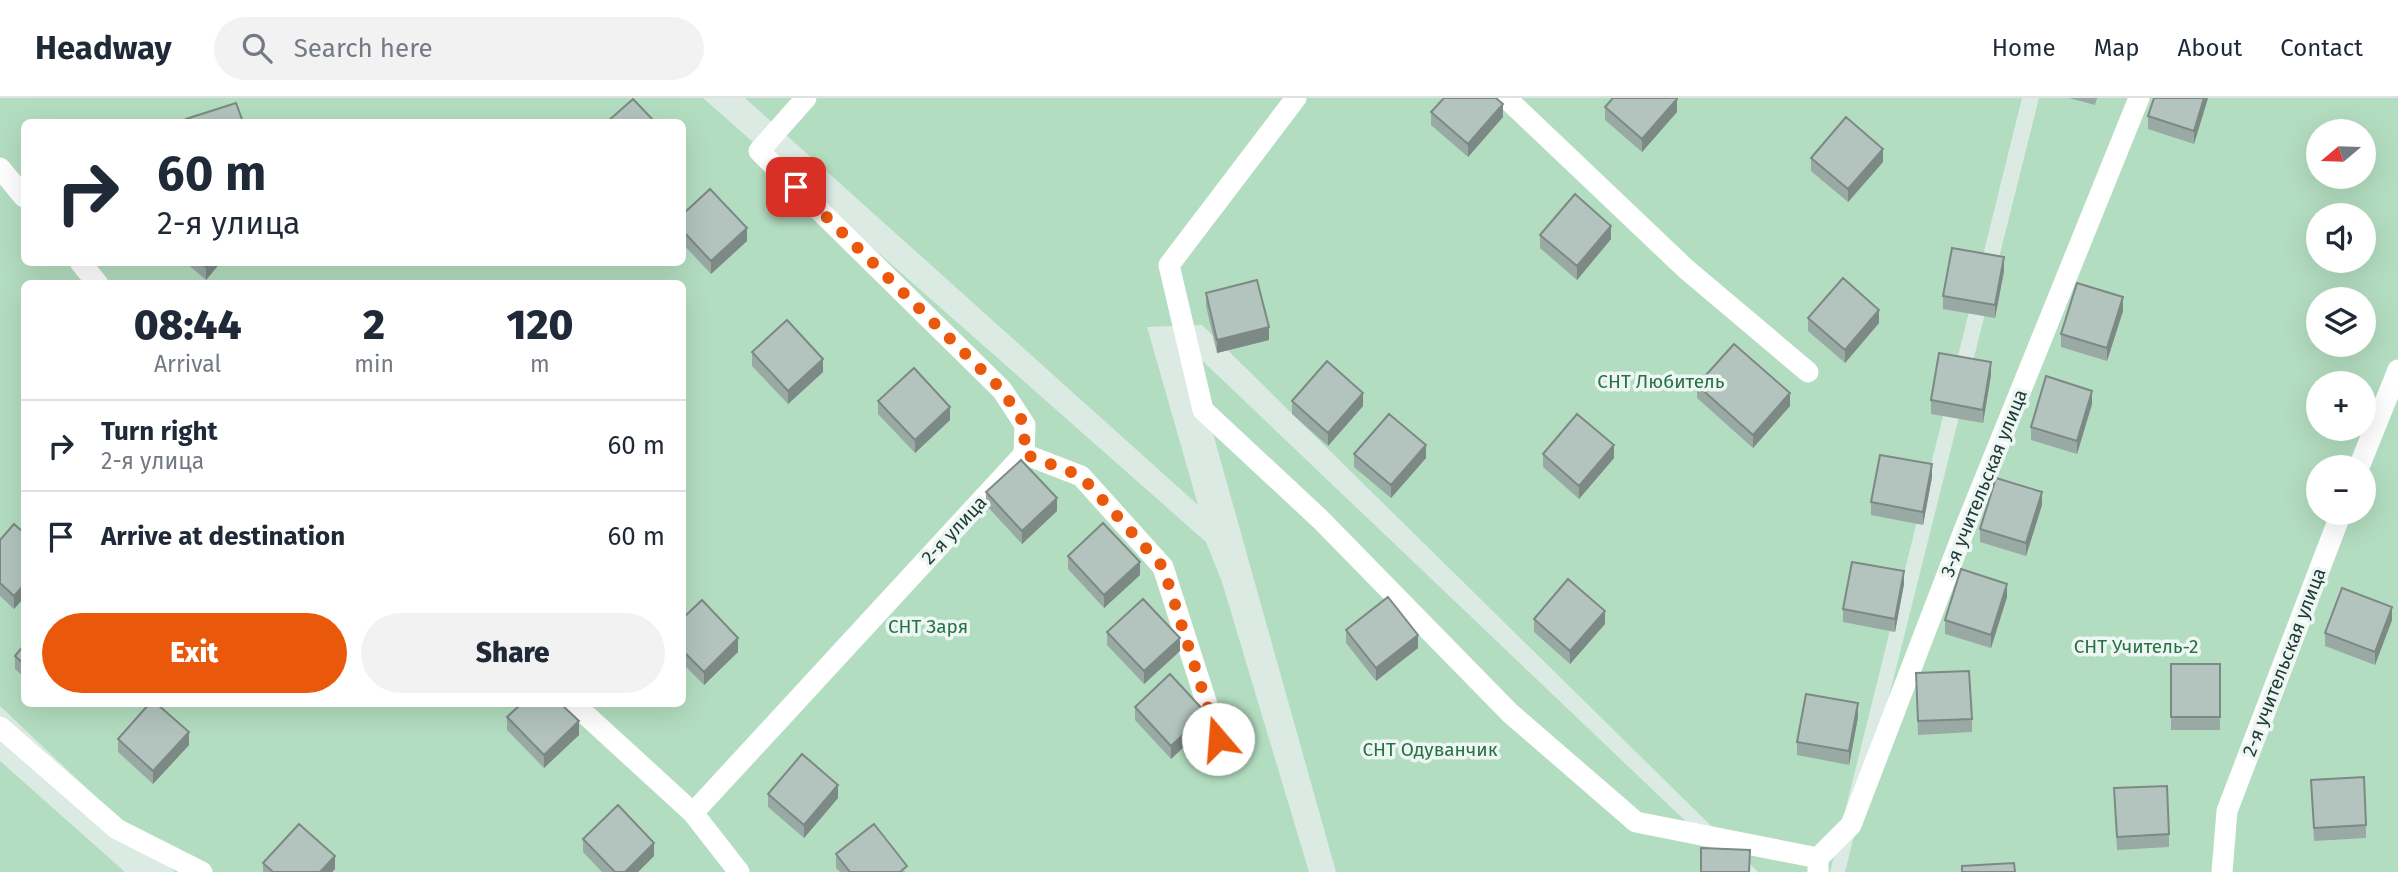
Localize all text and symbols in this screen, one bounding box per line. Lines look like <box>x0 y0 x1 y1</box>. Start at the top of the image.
search box <box>214 17 704 80</box>
text: Headway <box>35 28 172 68</box>
icon: search <box>238 29 276 67</box>
text: Search here <box>294 33 433 64</box>
text: Home <box>1992 34 2056 62</box>
text: Map <box>2094 34 2140 62</box>
text: About <box>2178 34 2242 62</box>
text: Contact <box>2280 34 2363 62</box>
north arrow <box>2306 119 2376 189</box>
map controls <box>2306 119 2376 525</box>
text: 60 m <box>157 144 266 203</box>
icon: right <box>42 147 133 238</box>
pin <box>766 157 826 217</box>
icon: arrive <box>777 168 815 206</box>
button: sound <box>2306 203 2376 273</box>
text: 2-я улица <box>157 204 301 242</box>
button: layers <box>2306 287 2376 357</box>
text: 08:44 <box>134 300 242 350</box>
text: 2 <box>363 300 385 350</box>
text: 120 <box>507 300 573 350</box>
text: Arrival <box>154 350 221 378</box>
text: min <box>354 350 394 378</box>
text: m <box>530 350 550 378</box>
park label: СНТ Любитель <box>1597 370 1725 393</box>
button: + <box>2306 371 2376 441</box>
street label: 3-я учительская улица <box>1936 386 2032 580</box>
text: Turn right <box>101 416 218 447</box>
icon: right <box>42 427 80 465</box>
text: 60 m <box>607 430 665 461</box>
text: 2-я улица <box>101 447 204 475</box>
button: − <box>2306 455 2376 525</box>
street label: 2-я улица <box>917 491 991 569</box>
icon: arrive <box>42 518 80 556</box>
text: Arrive at destination <box>101 521 345 552</box>
text: 60 m <box>607 521 665 552</box>
street label: 2-я учительская улица <box>2237 565 2331 759</box>
button: Exit <box>42 613 347 693</box>
button: Share <box>361 613 665 693</box>
park label: СНТ Заря <box>888 615 968 638</box>
park label: СНТ Учитель-2 <box>2074 635 2198 658</box>
position arrow <box>1181 702 1255 776</box>
park label: СНТ Одуванчик <box>1362 738 1498 761</box>

